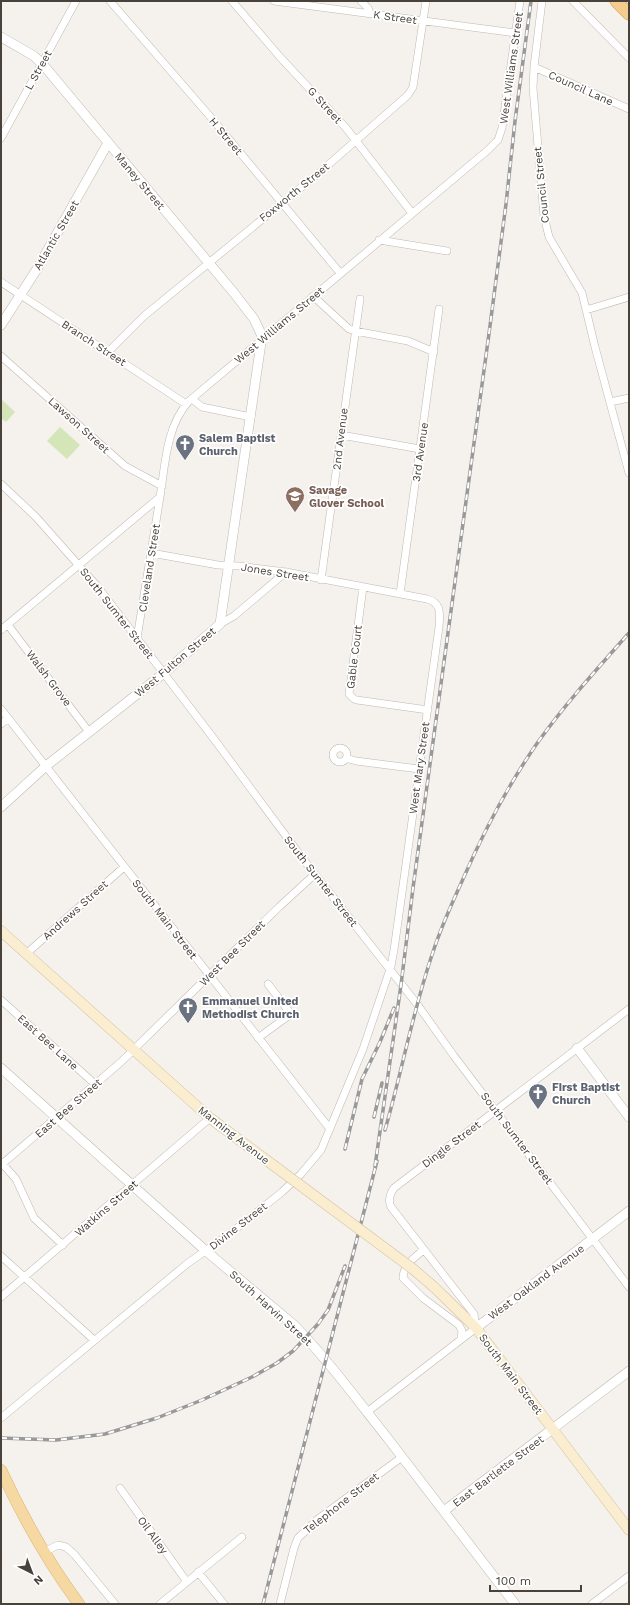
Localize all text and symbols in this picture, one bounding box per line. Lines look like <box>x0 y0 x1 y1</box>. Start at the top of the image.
street label: K Street <box>372 8 418 27</box>
street label: West Williams Street <box>497 11 526 125</box>
street label: L Street <box>22 48 55 92</box>
street label: Council Lane <box>546 68 615 109</box>
street label: G Street <box>305 84 345 127</box>
street label: H Street <box>206 115 245 158</box>
street label: Council Street <box>531 146 552 224</box>
street label: Maney Street <box>112 150 168 213</box>
street label: Foxworth Street <box>257 160 332 225</box>
street label: Atlantic Street <box>31 198 82 272</box>
street label: West Williams Street <box>232 284 327 367</box>
street label: Branch Street <box>59 318 129 369</box>
street label: Lawson Street <box>45 395 112 456</box>
street label: 2nd Avenue <box>330 407 351 471</box>
street label: 3rd Avenue <box>410 422 431 483</box>
place label: Salem Baptist Church <box>199 432 276 458</box>
church icon: Salem Baptist Church <box>174 433 196 461</box>
place label: Savage Glover School <box>309 484 385 510</box>
school or university icon: Savage Glover School <box>284 485 306 513</box>
street label: Cleveland Street <box>136 523 163 613</box>
street label: Jones Street <box>240 561 310 584</box>
street label: South Sumter Street <box>77 565 156 662</box>
street label: West Fulton Street <box>132 624 219 700</box>
street label: Gable Court <box>344 624 365 690</box>
street label: Walsh Grove <box>23 648 74 709</box>
street label: West Mary Street <box>407 721 432 815</box>
street label: South Sumter Street <box>281 833 360 930</box>
street label: Andrews Street <box>40 877 111 943</box>
street label: South Main Street <box>129 877 200 962</box>
street label: West Bee Street <box>197 918 268 989</box>
place label: Emmanuel United Methodist Church <box>202 995 300 1021</box>
church icon: Emmanuel United Methodist Church <box>177 996 199 1024</box>
street label: East Bee Lane <box>15 1012 81 1073</box>
street label: East Bee Street <box>32 1076 105 1141</box>
place label: First Baptist Church <box>552 1081 620 1107</box>
church icon: First Baptist Church <box>527 1082 549 1110</box>
street label: South Sumter Street <box>478 1090 556 1187</box>
street label: Manning Avenue <box>195 1103 272 1167</box>
street label: Dingle Street <box>419 1118 483 1171</box>
street label: Watkins Street <box>72 1177 141 1239</box>
street label: Divine Street <box>207 1200 270 1253</box>
street label: West Oakland Avenue <box>486 1242 587 1323</box>
street label: South Harvin Street <box>227 1268 315 1349</box>
street label: South Main Street <box>476 1331 545 1418</box>
street label: East Bartlette Street <box>450 1433 547 1510</box>
street label: Telephone Street <box>301 1470 382 1537</box>
street label: Oil Alley <box>135 1514 171 1557</box>
north arrow <box>12 1553 52 1593</box>
scale bar <box>490 1567 581 1593</box>
text: N <box>31 1573 46 1588</box>
text: 100 m <box>496 1574 531 1588</box>

